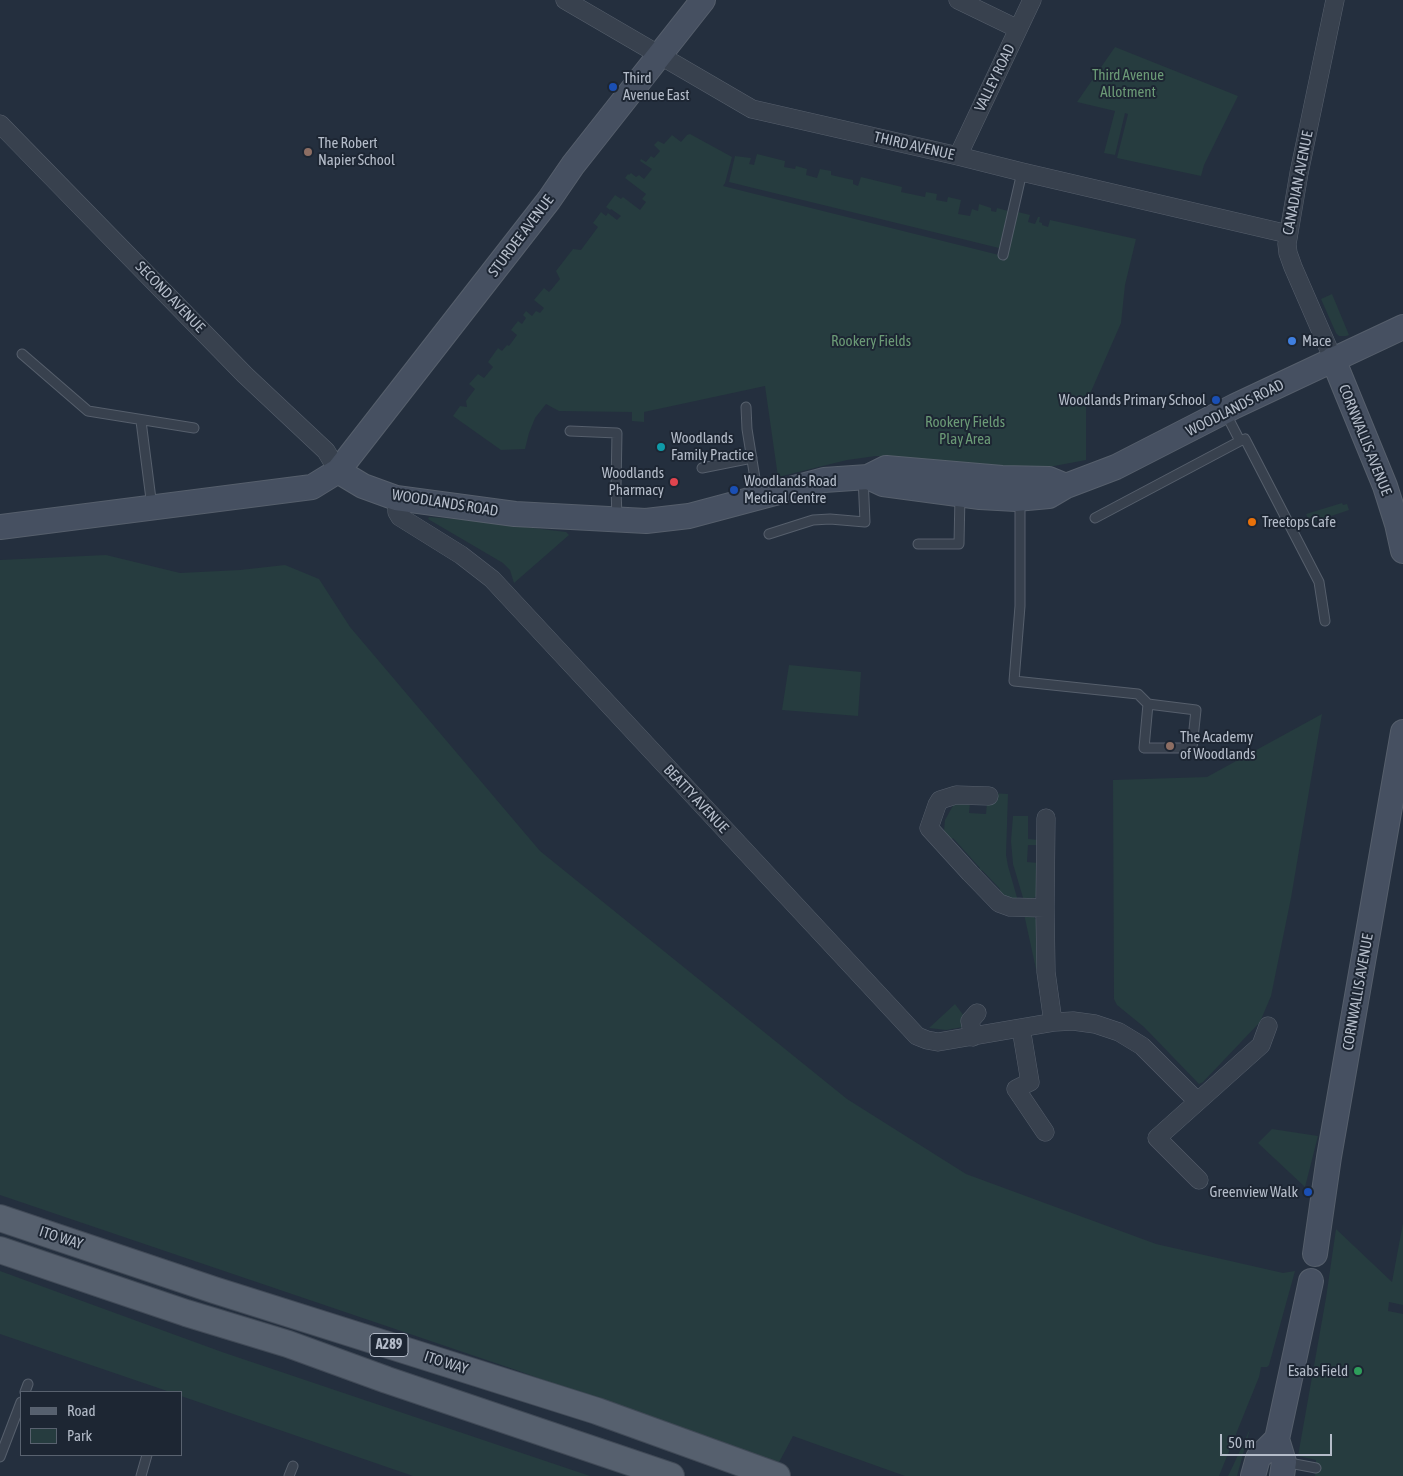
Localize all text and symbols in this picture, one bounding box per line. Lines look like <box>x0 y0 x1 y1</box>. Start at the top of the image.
street label: VALLEY ROAD <box>971 41 1019 115</box>
park label: Third Avenue Allotment <box>1092 66 1164 101</box>
place label: Third Avenue East <box>623 69 690 104</box>
marker: Third Avenue East <box>607 81 619 93</box>
street label: THIRD AVENUE <box>872 128 956 164</box>
street label: CANADIAN AVENUE <box>1279 129 1317 237</box>
place label: The Robert Napier School <box>318 134 395 169</box>
marker: The Robert Napier School <box>302 146 314 158</box>
street label: STURDEE AVENUE <box>485 192 557 280</box>
street label: SECOND AVENUE <box>132 258 208 336</box>
park label: Rookery Fields <box>831 332 911 350</box>
place label: Mace <box>1302 332 1331 350</box>
marker: Mace <box>1286 335 1298 347</box>
street label: WOODLANDS ROAD <box>1183 376 1287 440</box>
street label: CORNWALLIS AVENUE <box>1335 382 1395 498</box>
place label: Woodlands Primary School <box>1059 391 1206 409</box>
marker: Woodlands Primary School <box>1210 394 1222 406</box>
park label: Rookery Fields Play Area <box>925 413 1005 448</box>
place label: Woodlands Family Practice <box>671 429 754 464</box>
marker: Woodlands Family Practice <box>655 441 667 453</box>
place label: Woodlands Pharmacy <box>602 464 664 499</box>
place label: Woodlands Road Medical Centre <box>744 472 837 507</box>
marker: Woodlands Pharmacy <box>668 476 680 488</box>
marker: Woodlands Road Medical Centre <box>728 484 740 496</box>
street label: WOODLANDS ROAD <box>391 486 499 520</box>
place label: Treetops Cafe <box>1262 513 1336 531</box>
marker: Treetops Cafe <box>1246 516 1258 528</box>
place label: The Academy of Woodlands <box>1180 728 1256 763</box>
marker: The Academy of Woodlands <box>1164 740 1176 752</box>
street label: BEATTY AVENUE <box>660 761 732 837</box>
street label: CORNWALLIS AVENUE <box>1339 932 1377 1052</box>
place label: Greenview Walk <box>1210 1183 1298 1201</box>
marker: Greenview Walk <box>1302 1186 1314 1198</box>
street label: ITO WAY <box>37 1223 85 1253</box>
road number: A289 <box>370 1334 408 1356</box>
street label: ITO WAY <box>422 1348 470 1378</box>
place label: Esabs Field <box>1288 1362 1348 1380</box>
marker: Esabs Field <box>1352 1365 1364 1377</box>
legend <box>20 1391 182 1456</box>
text: Road <box>67 1402 96 1419</box>
scale bar <box>1223 1424 1336 1456</box>
text: Park <box>67 1427 92 1444</box>
text: 50 m <box>1228 1434 1255 1451</box>

